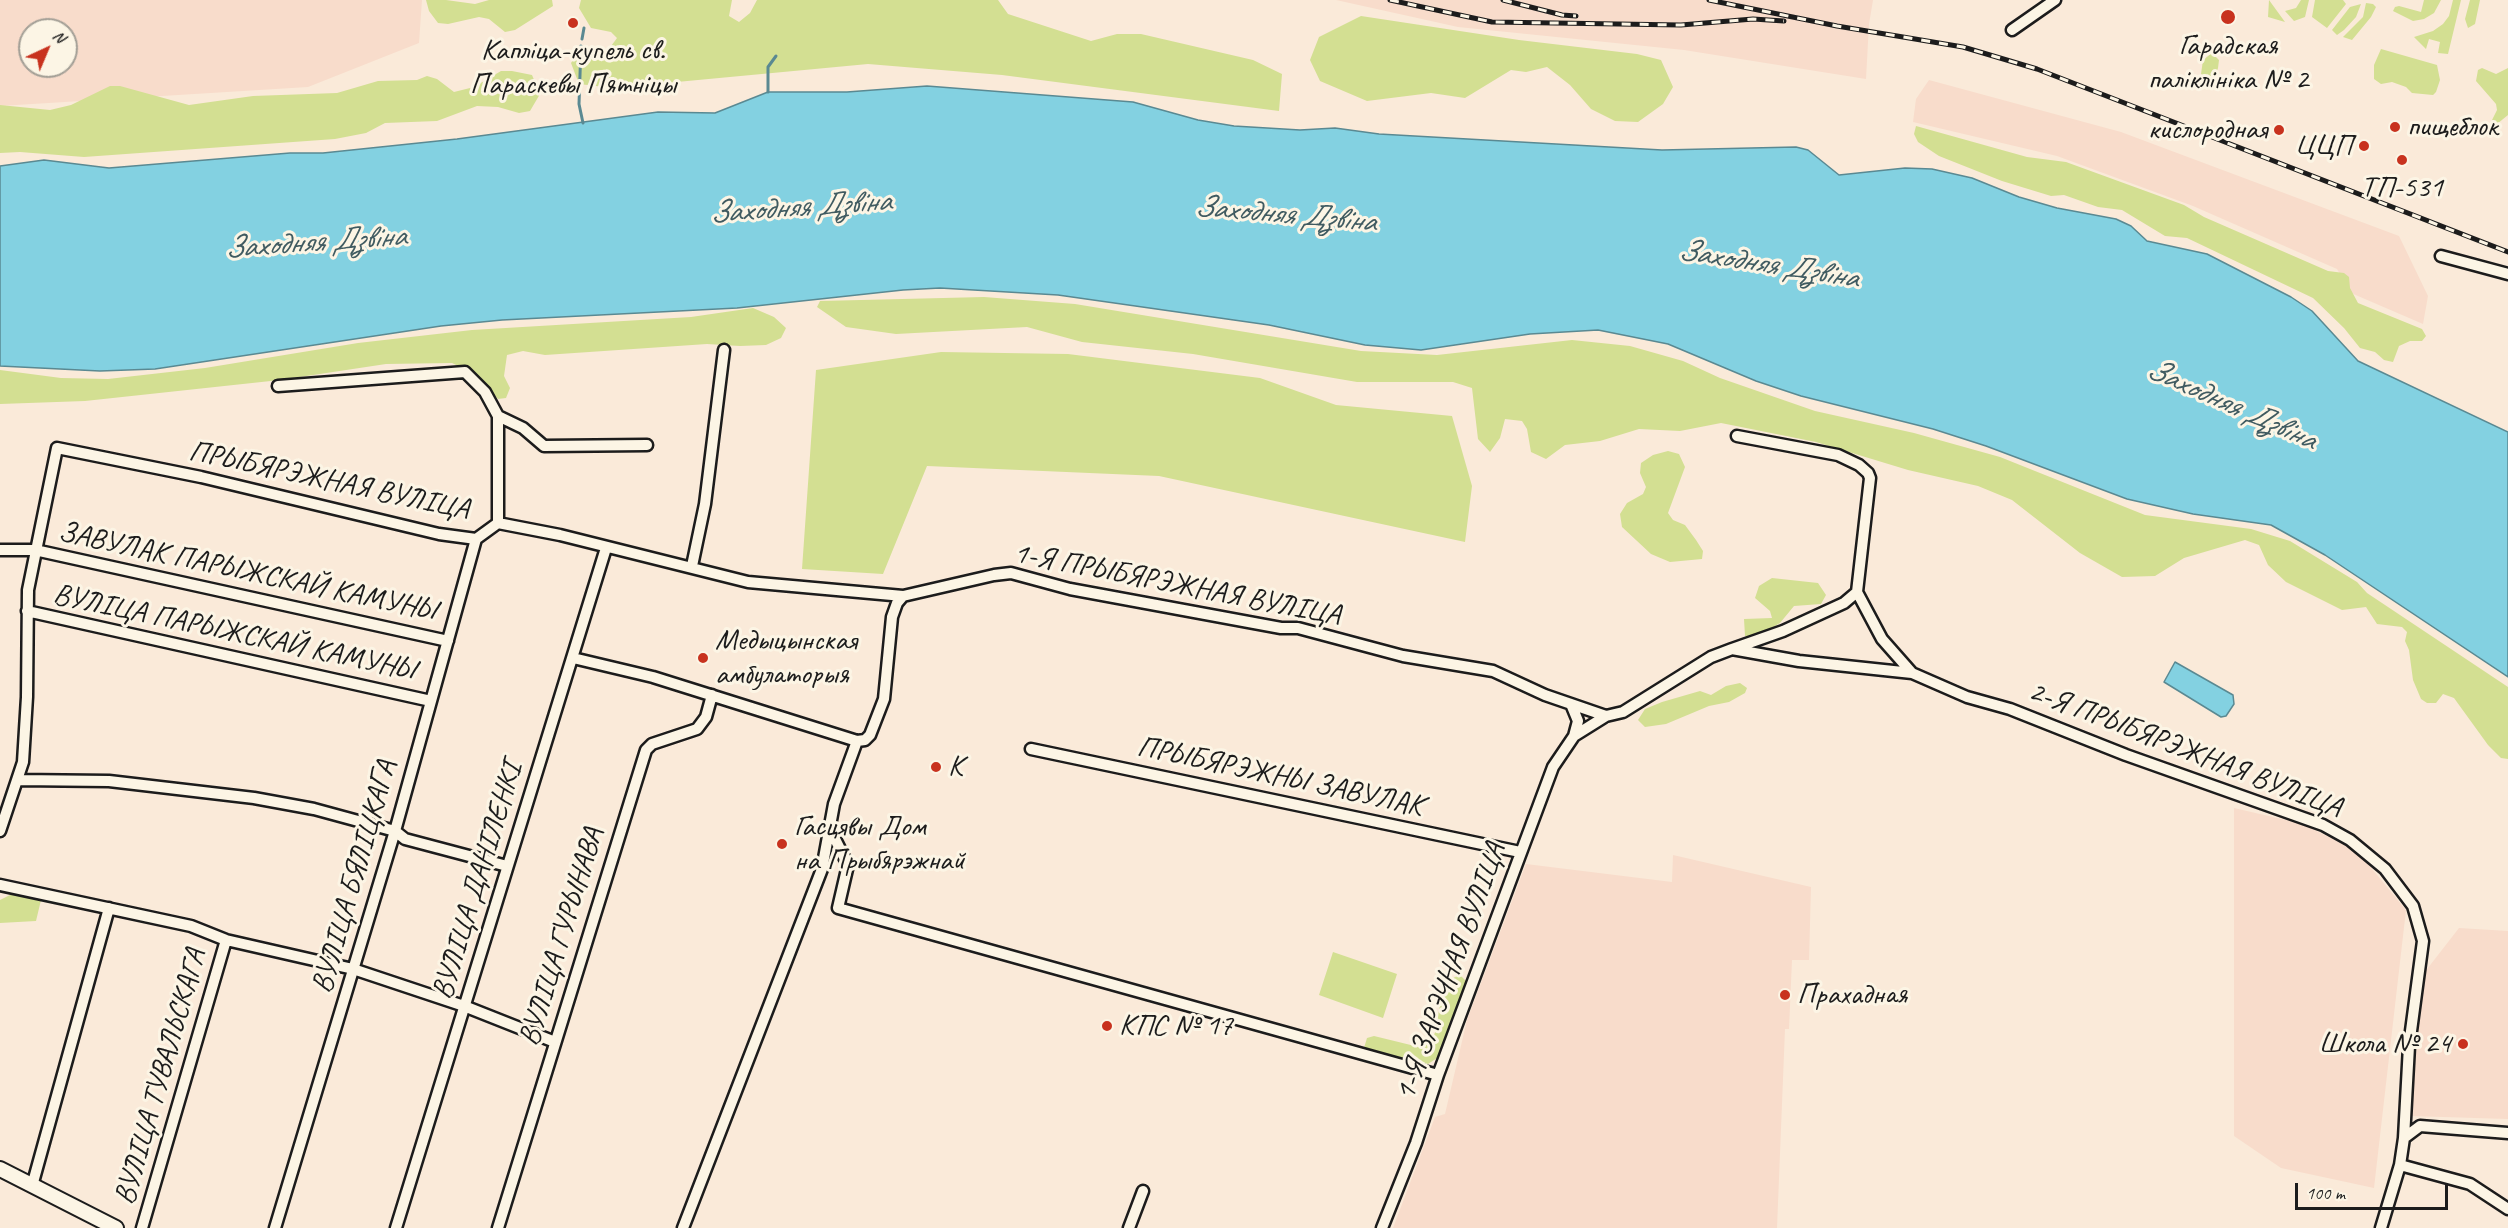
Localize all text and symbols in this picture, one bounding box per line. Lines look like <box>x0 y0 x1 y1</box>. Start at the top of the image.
marker: Гарадская паліклініка № 2 <box>2219 8 2237 26</box>
marker: Капліца-купель св. Параскевы Пятніцы <box>566 16 580 30</box>
north arrow <box>18 18 78 78</box>
text: N <box>49 26 70 47</box>
place label: Гарадская паліклініка № 2 <box>2148 28 2308 98</box>
place label: Капліца-купель св. Параскевы Пятніцы <box>470 33 676 104</box>
place label: пищеблок <box>2407 109 2498 145</box>
place label: кислородная <box>2148 112 2267 148</box>
marker: пищеблок <box>2388 120 2402 134</box>
marker: кислородная <box>2272 123 2286 137</box>
place label: ЦЦП <box>2295 128 2352 164</box>
marker: ЦЦП <box>2357 139 2371 153</box>
marker: ТП-531 <box>2395 153 2409 167</box>
place label: ТП-531 <box>2361 170 2443 206</box>
water label: Заходняя Дзвіна <box>708 183 892 233</box>
water label: Заходняя Дзвіна <box>1193 188 1377 242</box>
water label: Заходняя Дзвіна <box>223 218 407 268</box>
water label: Заходняя Дзвіна <box>1675 232 1861 298</box>
water label: Заходняя Дзвіна <box>2140 351 2322 459</box>
street label: ПРЫБЯРЭЖНАЯ ВУЛІЦА <box>186 434 472 528</box>
street label: ЗАВУЛАК ПАРЫЖСКАЙ КАМУНЫ <box>55 514 439 630</box>
street label: 1-Я ПРЫБЯРЭЖНАЯ ВУЛІЦА <box>1010 536 1344 634</box>
street label: ВУЛІЦА ПАРЫЖСКАЙ КАМУНЫ <box>50 577 418 689</box>
place label: Медыцынская амбулаторыя <box>715 623 857 694</box>
marker: Медыцынская амбулаторыя <box>696 651 710 665</box>
street label: 2-Я ПРЫБЯРЭЖНАЯ ВУЛІЦА <box>2023 674 2347 826</box>
street label: ПРЫБЯРЭЖНЫ ЗАВУЛАК <box>1134 729 1426 825</box>
place label: К <box>948 749 963 785</box>
street label: ВУЛІЦА БЯЛІЦКАГА <box>305 757 405 997</box>
street label: ВУЛІЦА ДАНІЛЕНКІ <box>425 758 531 1004</box>
marker: К <box>929 760 943 774</box>
place label: Гасцявы Дом на Прыбярэжнай <box>794 809 965 880</box>
street label: ВУЛІЦА ГУРЫНАВА <box>512 824 612 1050</box>
marker: Гасцявы Дом на Прыбярэжнай <box>775 837 789 851</box>
street label: 1-Я ЗАРЭЧНАЯ ВУЛІЦА <box>1388 838 1514 1106</box>
street label: ВУЛІЦА ТУВАЛЬСКАГА <box>107 945 215 1209</box>
place label: Прахадная <box>1797 977 1907 1013</box>
marker: Прахадная <box>1778 988 1792 1002</box>
place label: КПС № 17 <box>1119 1008 1233 1044</box>
marker: КПС № 17 <box>1100 1019 1114 1033</box>
place label: Школа № 24 <box>2319 1026 2451 1062</box>
marker: Школа № 24 <box>2456 1037 2470 1051</box>
scale bar <box>2298 1171 2451 1209</box>
text: 100 m <box>2306 1182 2345 1204</box>

